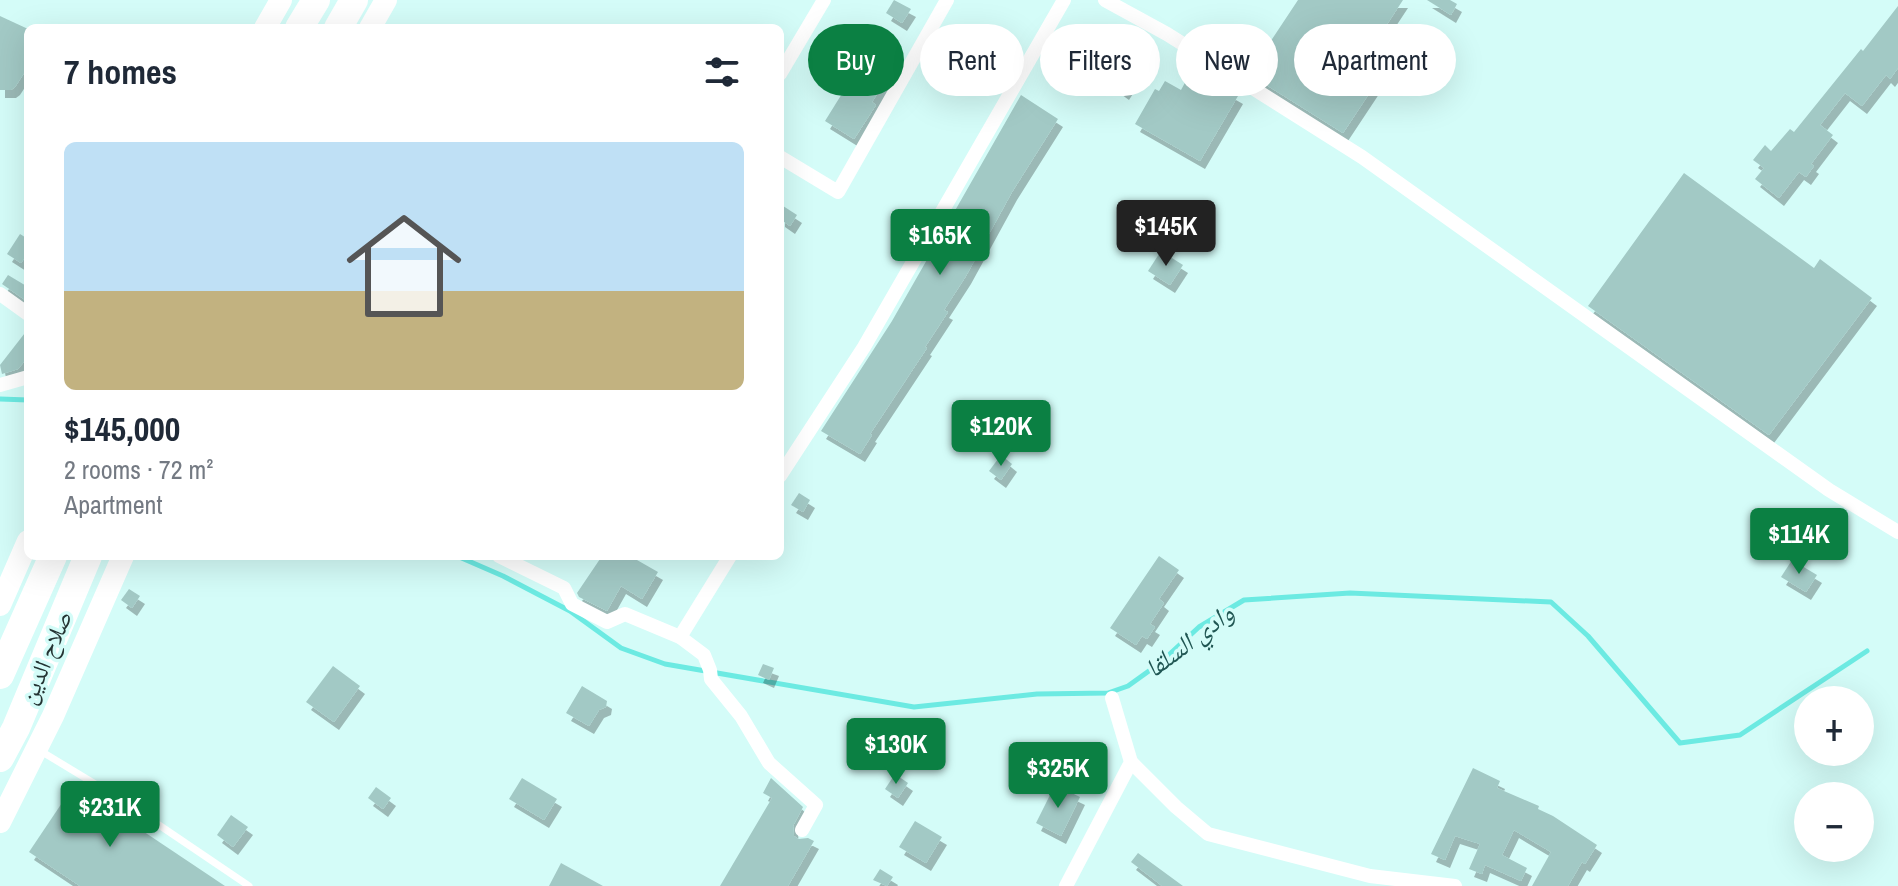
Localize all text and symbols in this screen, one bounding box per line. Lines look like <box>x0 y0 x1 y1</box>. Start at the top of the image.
chip: Buy <box>808 24 904 96</box>
chip: Rent <box>920 24 1024 96</box>
chip: Filters <box>1040 24 1160 96</box>
chip: New <box>1176 24 1278 96</box>
chip: Apartment <box>1294 24 1456 96</box>
text: 7 homes <box>64 49 177 95</box>
icon: filters <box>700 50 744 94</box>
icon: home <box>332 194 476 338</box>
pin: $145K <box>1110 200 1222 268</box>
text: $145K <box>1135 208 1197 243</box>
pin: $165K <box>884 209 996 277</box>
text: $165K <box>909 217 971 252</box>
pin: $120K <box>945 400 1057 468</box>
text: $145,000 <box>64 406 180 452</box>
text: $120K <box>970 408 1032 443</box>
text: 2 rooms · 72 m² <box>64 452 213 487</box>
text: Apartment <box>64 487 162 522</box>
pin: $114K <box>1743 508 1855 576</box>
text: $114K <box>1768 516 1830 551</box>
water label: وادي السلقا <box>1137 595 1243 688</box>
street label: صلاح الدين <box>11 605 79 709</box>
map controls <box>1794 686 1874 862</box>
button: + <box>1794 686 1874 766</box>
pin: $130K <box>840 718 952 786</box>
text: $130K <box>865 726 927 761</box>
pin: $325K <box>1002 742 1114 810</box>
text: $325K <box>1027 750 1089 785</box>
pin: $231K <box>54 781 166 849</box>
button: − <box>1794 782 1874 862</box>
text: $231K <box>79 789 141 824</box>

